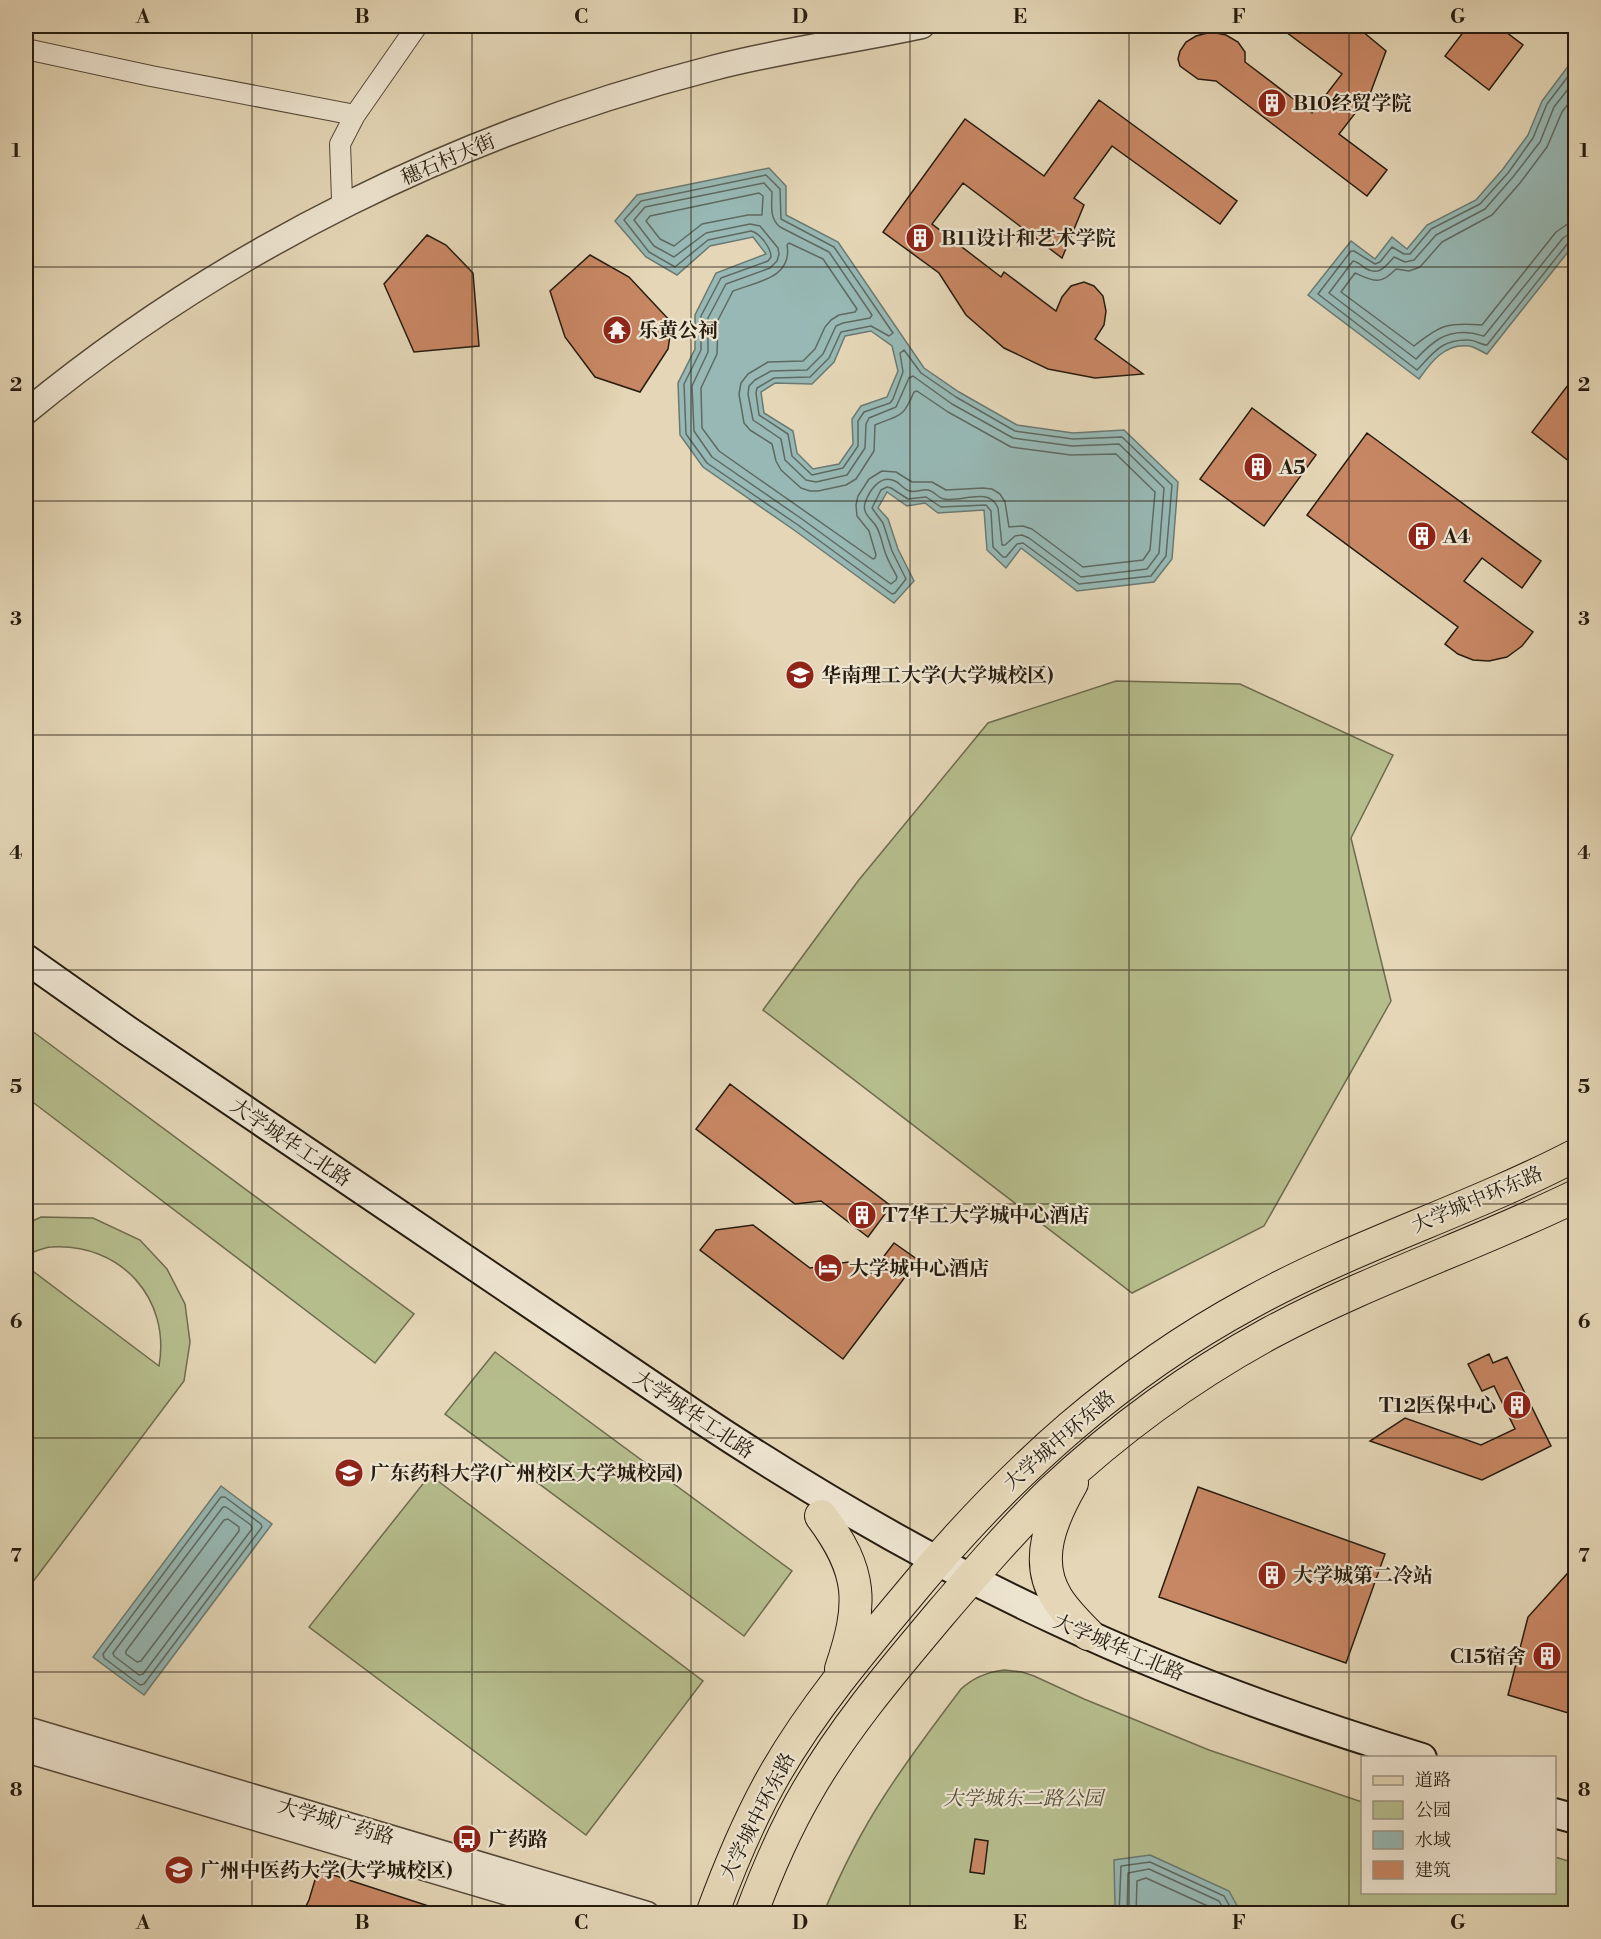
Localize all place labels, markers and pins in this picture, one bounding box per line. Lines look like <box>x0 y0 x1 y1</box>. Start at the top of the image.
building icon: B10经贸学院 <box>1256 87 1288 119</box>
place label: B10经贸学院 <box>1293 92 1412 117</box>
building icon: B11设计和艺术学院 <box>904 222 936 254</box>
place label: B11设计和艺术学院 <box>941 227 1116 252</box>
temple icon: 乐黄公祠 <box>601 314 633 346</box>
place label: 乐黄公祠 <box>638 319 718 344</box>
building icon: A5 <box>1242 451 1274 483</box>
place label: A5 <box>1278 456 1306 481</box>
building icon: A4 <box>1406 520 1438 552</box>
place label: A4 <box>1442 525 1471 550</box>
school or university icon: 华南理工大学(大学城校区) <box>784 659 816 691</box>
place label: 华南理工大学(大学城校区) <box>821 664 1053 689</box>
building icon: T7华工大学城中心酒店 <box>846 1199 878 1231</box>
place label: T7华工大学城中心酒店 <box>883 1204 1089 1229</box>
hotel icon: 大学城中心酒店 <box>812 1252 844 1284</box>
place label: 大学城中心酒店 <box>849 1257 989 1282</box>
building icon: T12医保中心 <box>1501 1389 1533 1421</box>
place label: T12医保中心 <box>1379 1394 1496 1419</box>
school or university icon: 广东药科大学(广州校区大学城校园) <box>333 1457 365 1489</box>
place label: 广东药科大学(广州校区大学城校园) <box>370 1462 682 1487</box>
building icon: 大学城第二冷站 <box>1256 1559 1288 1591</box>
place label: 大学城第二冷站 <box>1293 1564 1433 1589</box>
building icon: C15宿舍 <box>1531 1640 1563 1672</box>
place label: C15宿舍 <box>1450 1645 1526 1670</box>
bus stop icon: 广药路 <box>451 1823 483 1855</box>
place label: 广药路 <box>488 1828 548 1853</box>
school or university icon: 广州中医药大学(大学城校区) <box>163 1854 195 1886</box>
place label: 广州中医药大学(大学城校区) <box>200 1859 452 1884</box>

